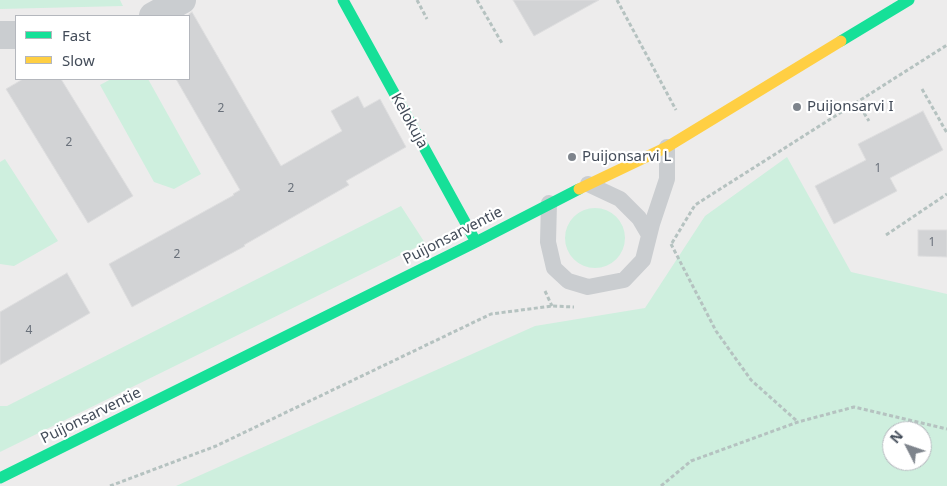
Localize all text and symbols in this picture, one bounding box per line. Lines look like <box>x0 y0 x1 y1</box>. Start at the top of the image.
legend <box>15 15 190 80</box>
text: Fast <box>62 25 91 45</box>
text: Slow <box>62 50 95 70</box>
street label: Kelokuja <box>387 90 431 152</box>
place label: Puijonsarvi I <box>807 98 894 116</box>
marker: Puijonsarvi I <box>791 101 803 113</box>
house number: 2 <box>218 102 224 116</box>
house number: 2 <box>66 136 72 150</box>
place label: Puijonsarvi L <box>582 148 671 166</box>
marker: Puijonsarvi L <box>566 151 578 163</box>
house number: 1 <box>875 162 881 176</box>
house number: 2 <box>288 182 294 196</box>
street label: Puijonsarventie <box>400 203 506 269</box>
house number: 1 <box>929 236 935 250</box>
house number: 2 <box>174 248 180 262</box>
house number: 4 <box>26 324 32 338</box>
street label: Puijonsarventie <box>38 384 144 448</box>
north arrow <box>882 421 932 471</box>
text: N <box>885 426 907 447</box>

